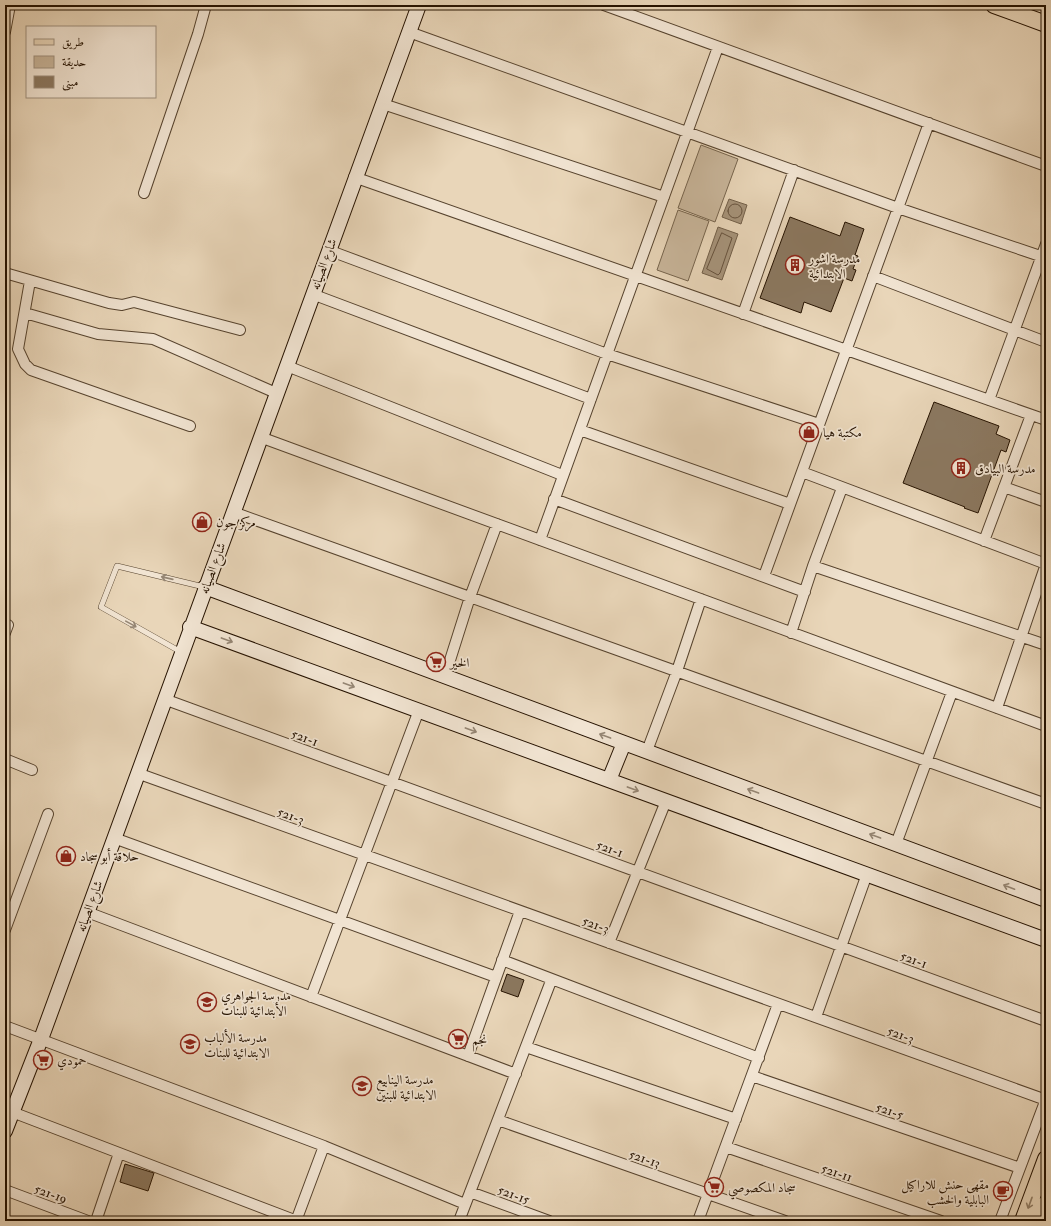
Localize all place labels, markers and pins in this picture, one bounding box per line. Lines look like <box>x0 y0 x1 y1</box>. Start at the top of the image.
place label: مدرسة اشور الابتدائية <box>807 251 860 282</box>
building icon: مدرسة اشور الابتدائية <box>784 254 806 276</box>
shop icon: مكتبة هيا <box>798 421 820 443</box>
place label: مكتبة هيا <box>823 425 862 441</box>
building icon: مدرسة البيادق <box>950 457 972 479</box>
place label: مدرسة البيادق <box>975 461 1036 477</box>
shop icon: مركز جون <box>191 511 213 533</box>
place label: مركز جون <box>216 515 256 532</box>
supermarket icon: الخير <box>425 651 447 673</box>
place label: الخير <box>448 655 470 671</box>
shop icon: حلاقة أبو سجاد <box>55 845 77 867</box>
place label: حلاقة أبو سجاد <box>80 848 139 865</box>
place label: مدرسة الجواهري الأبتدائية للبنات <box>221 988 291 1019</box>
school or university icon: مدرسة الجواهري الأبتدائية للبنات <box>196 991 218 1013</box>
supermarket icon: نجم <box>447 1028 469 1050</box>
place label: مدرسة الألباب الابتدائية للبنات <box>204 1029 270 1061</box>
place label: نجم <box>472 1032 487 1052</box>
school or university icon: مدرسة الألباب الابتدائية للبنات <box>179 1033 201 1055</box>
supermarket icon: حمودي <box>32 1049 54 1071</box>
place label: حمودي <box>57 1053 87 1071</box>
place label: مدرسة الينابيع الابتدائية للبنين <box>376 1072 437 1103</box>
school or university icon: مدرسة الينابيع الابتدائية للبنين <box>351 1075 373 1097</box>
supermarket icon: سجاد المكصوصي <box>703 1176 725 1198</box>
place label: مقهى حنش للاراكيل البابلية والخشب <box>901 1177 989 1209</box>
place label: سجاد المكصوصي <box>728 1180 796 1200</box>
cafe icon: مقهى حنش للاراكيل البابلية والخشب <box>992 1180 1014 1202</box>

